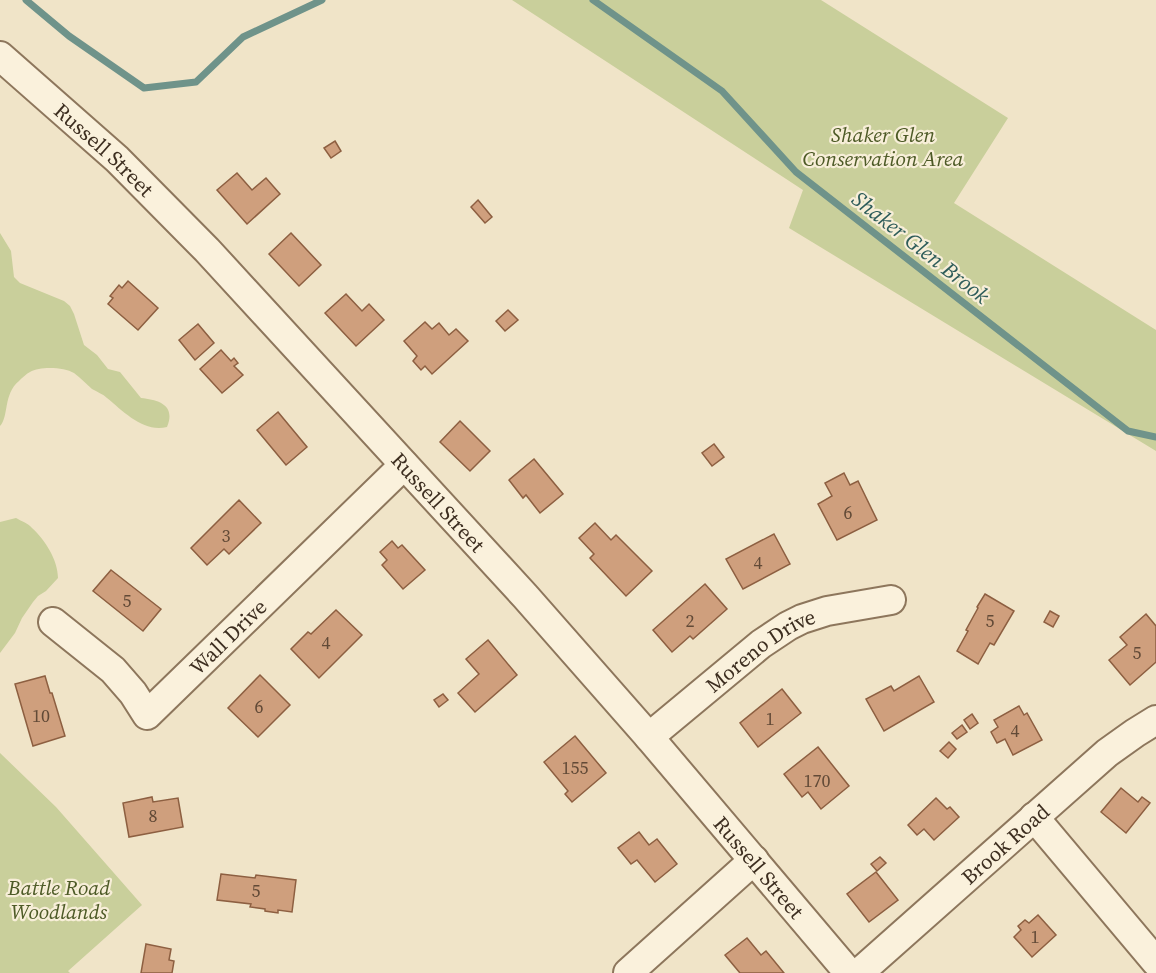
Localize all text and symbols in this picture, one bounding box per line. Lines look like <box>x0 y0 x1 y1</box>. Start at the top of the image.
street label: Russell Street <box>48 96 161 203</box>
park label: Shaker Glen Conservation Area <box>803 120 963 173</box>
water label: Shaker Glen Brook <box>846 184 997 311</box>
street label: Russell Street <box>385 446 492 558</box>
house number: 6 <box>844 500 853 525</box>
house number: 3 <box>222 523 231 548</box>
house number: 4 <box>754 550 763 575</box>
house number: 5 <box>123 588 132 613</box>
street label: Wall Drive <box>183 592 273 681</box>
street label: Moreno Drive <box>699 601 819 699</box>
house number: 2 <box>686 608 695 633</box>
house number: 5 <box>986 608 995 633</box>
house number: 4 <box>322 630 331 655</box>
house number: 5 <box>1133 640 1142 665</box>
house number: 6 <box>255 694 264 719</box>
house number: 10 <box>32 703 50 728</box>
house number: 1 <box>766 706 775 731</box>
house number: 4 <box>1011 718 1020 743</box>
house number: 155 <box>562 755 589 780</box>
house number: 170 <box>804 768 831 793</box>
street label: Brook Road <box>955 797 1055 891</box>
house number: 8 <box>149 803 158 828</box>
street label: Russell Street <box>707 809 811 925</box>
park label: Battle Road Woodlands <box>7 873 110 926</box>
house number: 5 <box>252 878 261 903</box>
house number: 1 <box>1031 924 1040 949</box>

